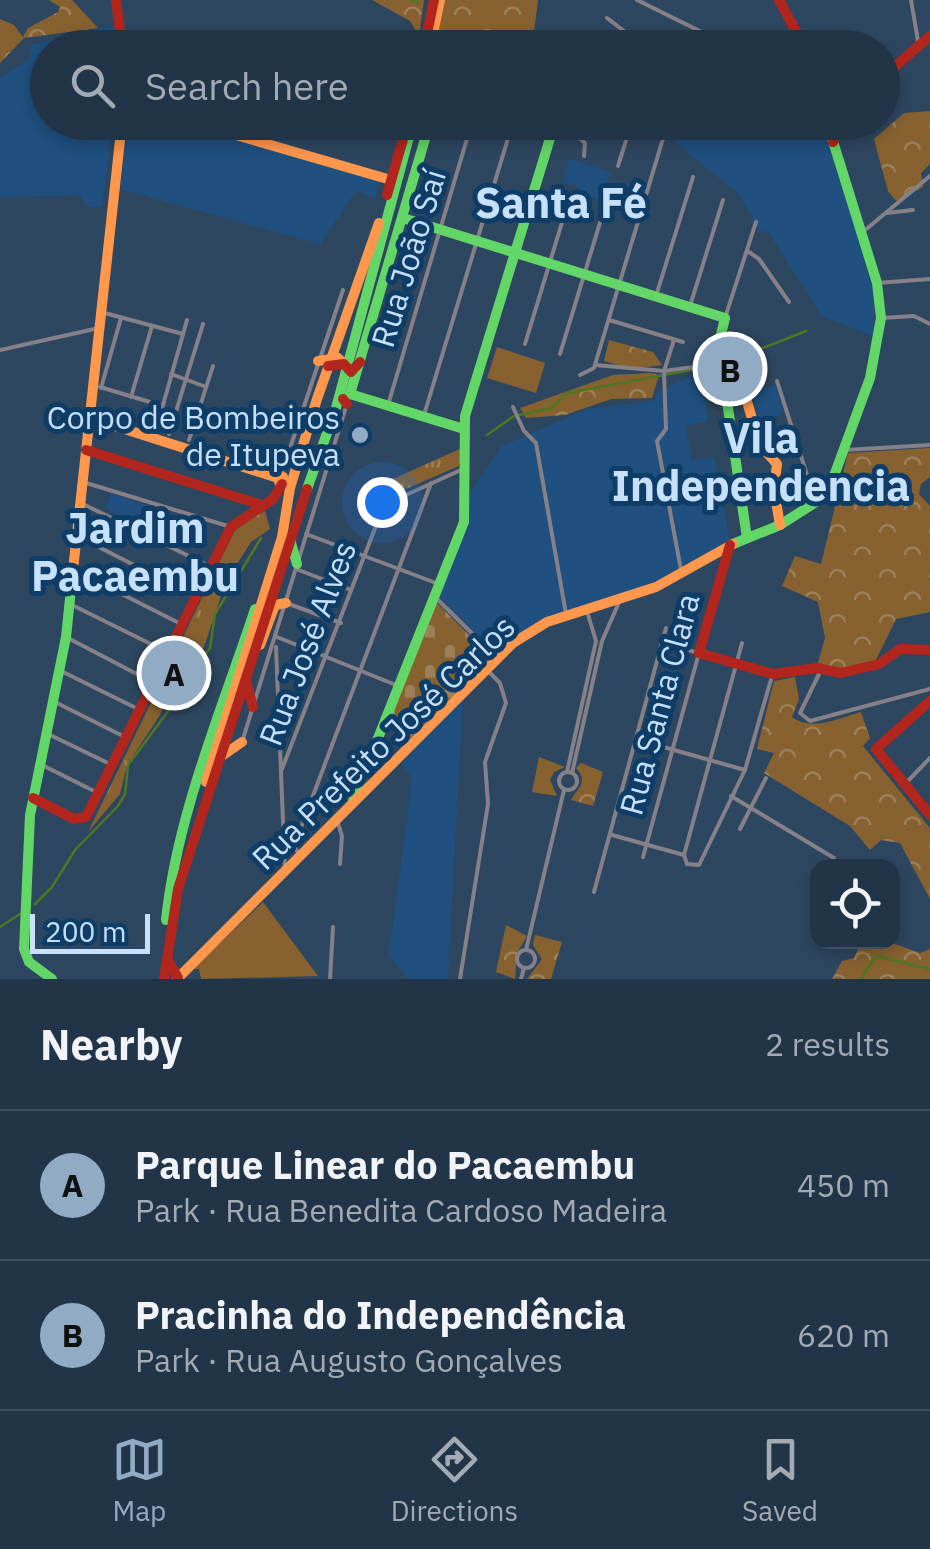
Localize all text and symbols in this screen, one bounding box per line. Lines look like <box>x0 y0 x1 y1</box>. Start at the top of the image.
search box <box>30 30 900 140</box>
icon: search <box>65 58 120 113</box>
text: Search here <box>145 61 349 110</box>
street label: Rua João Saí <box>361 164 455 352</box>
district label: Santa Fé <box>475 175 647 230</box>
pin: B <box>698 332 762 406</box>
place label: Corpo de Bombeiros de Itupeva <box>47 396 340 475</box>
district label: Vila Independencia <box>612 410 910 513</box>
marker: Corpo de Bombeiros de Itupeva <box>349 424 371 446</box>
your location <box>357 477 408 528</box>
district label: Jardim Pacaembu <box>31 500 239 603</box>
street label: Rua José Alves <box>249 535 365 751</box>
street label: Rua Santa Clara <box>609 589 709 819</box>
street label: Rua Prefeito José Carlos <box>243 605 523 879</box>
pin: A <box>142 636 206 710</box>
map controls <box>810 859 900 949</box>
button: locate <box>810 859 900 949</box>
scale bar <box>30 909 150 954</box>
text: 200 m <box>45 913 126 950</box>
text: Nearby <box>40 1017 182 1072</box>
text: 2 results <box>765 1023 890 1065</box>
text: Parque Linear do Pacaembu <box>135 1140 635 1189</box>
text: A <box>62 1164 83 1206</box>
text: 450 m <box>797 1164 890 1206</box>
text: Park · Rua Benedita Cardoso Madeira <box>135 1189 667 1231</box>
text: Pracinha do Independência <box>135 1290 626 1339</box>
text: B <box>62 1314 83 1356</box>
text: 620 m <box>797 1314 890 1356</box>
text: Park · Rua Augusto Gonçalves <box>135 1339 563 1381</box>
tab: Map <box>112 1432 167 1529</box>
tab: Directions <box>391 1432 518 1529</box>
tab: Saved <box>742 1432 818 1529</box>

